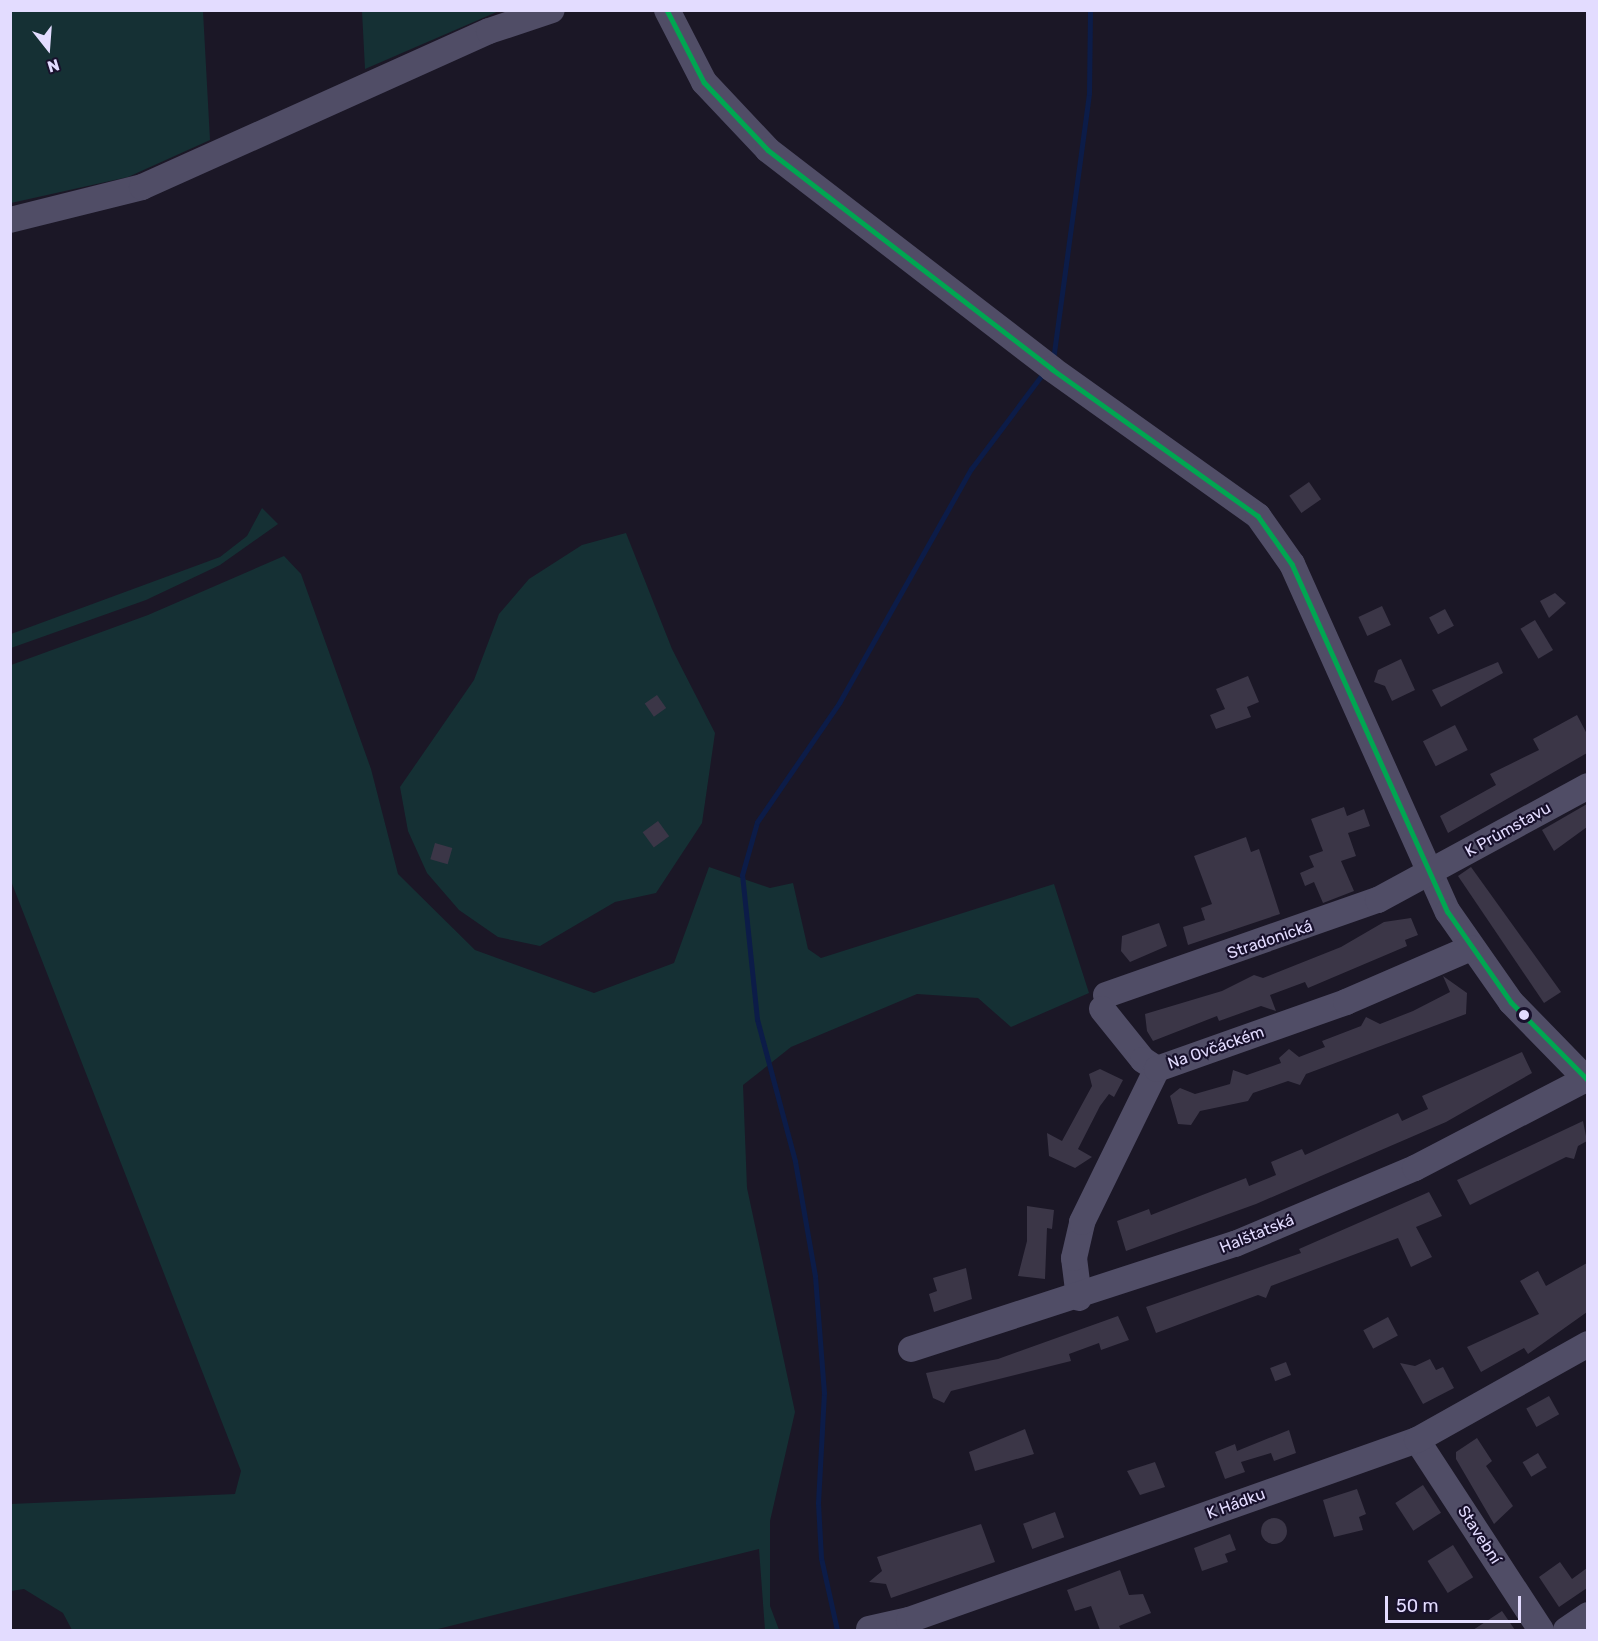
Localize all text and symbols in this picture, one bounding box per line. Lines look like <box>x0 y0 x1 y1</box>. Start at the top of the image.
north arrow <box>18 18 78 78</box>
text: N <box>45 55 62 76</box>
street label: K Průmstavu <box>1462 798 1554 862</box>
street label: Stradonická <box>1225 916 1315 964</box>
unlabelled marker <box>1518 1009 1530 1021</box>
street label: Na Ovčáckém <box>1165 1023 1267 1073</box>
street label: Halštatská <box>1217 1210 1297 1258</box>
street label: K Hádku <box>1204 1485 1268 1523</box>
street label: Stavební <box>1453 1502 1505 1568</box>
scale bar <box>1388 1584 1524 1622</box>
text: 50 m <box>1396 1595 1439 1617</box>

